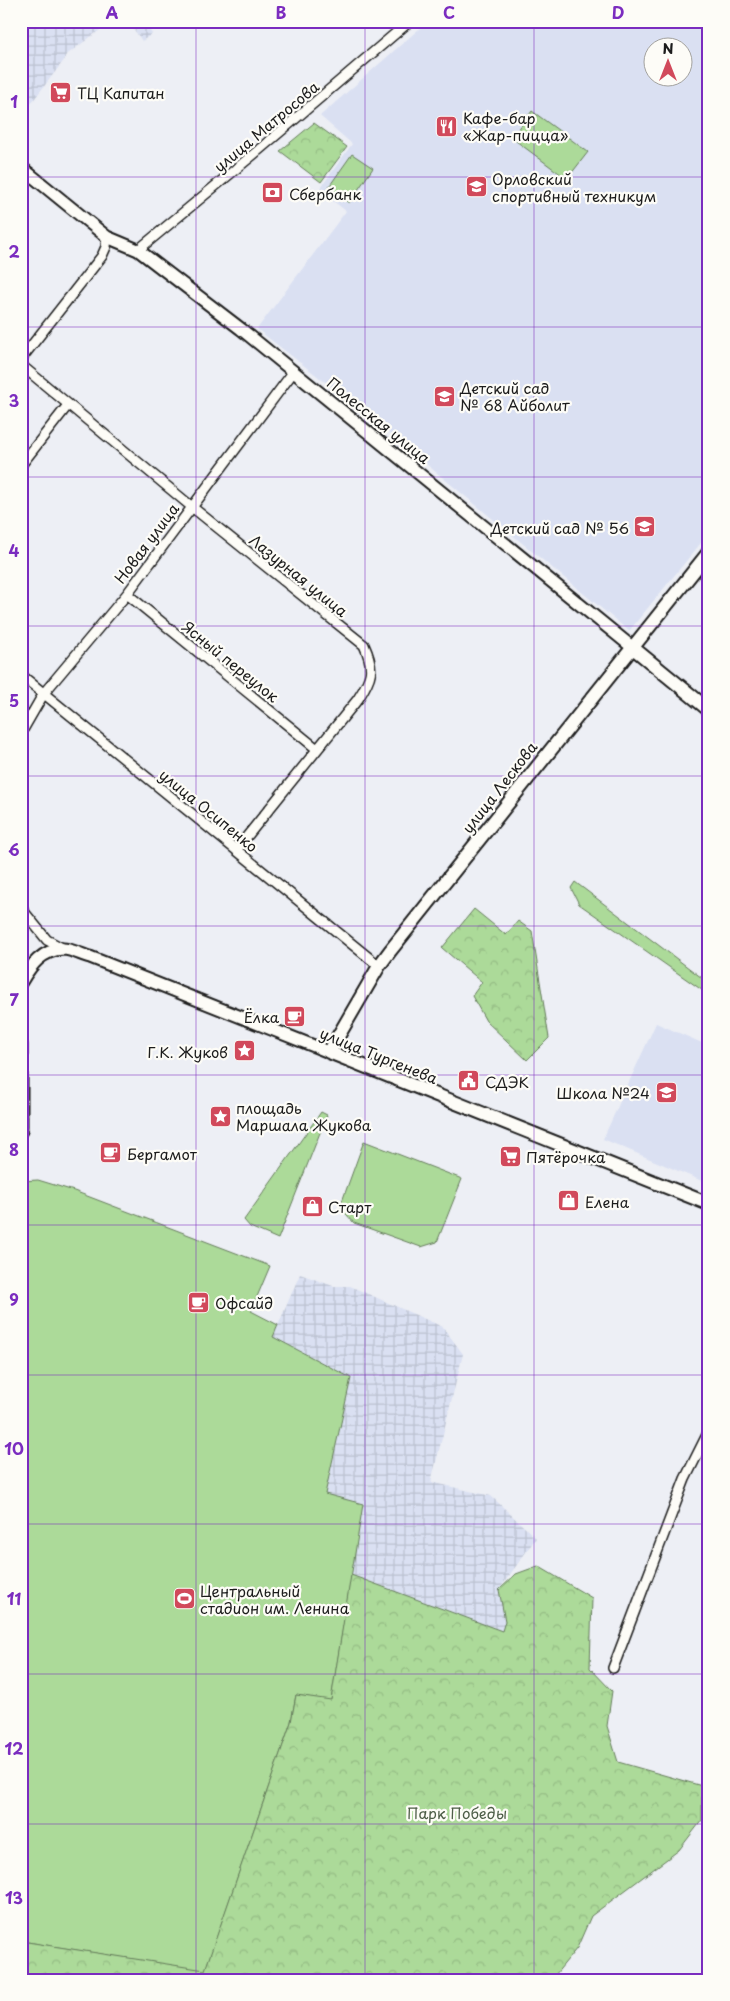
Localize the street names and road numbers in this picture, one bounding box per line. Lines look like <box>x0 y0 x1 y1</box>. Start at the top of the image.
street label: улица Матросова <box>208 75 324 177</box>
street label: Полесская улица <box>322 371 436 469</box>
street label: Новая улица <box>108 498 184 588</box>
street label: Лазурная улица <box>245 528 353 622</box>
street label: Ясный переулок <box>178 615 284 707</box>
street label: улица Лескова <box>456 736 543 838</box>
street label: улица Осипенко <box>155 763 263 857</box>
street label: улица Тургенева <box>317 1021 442 1089</box>

